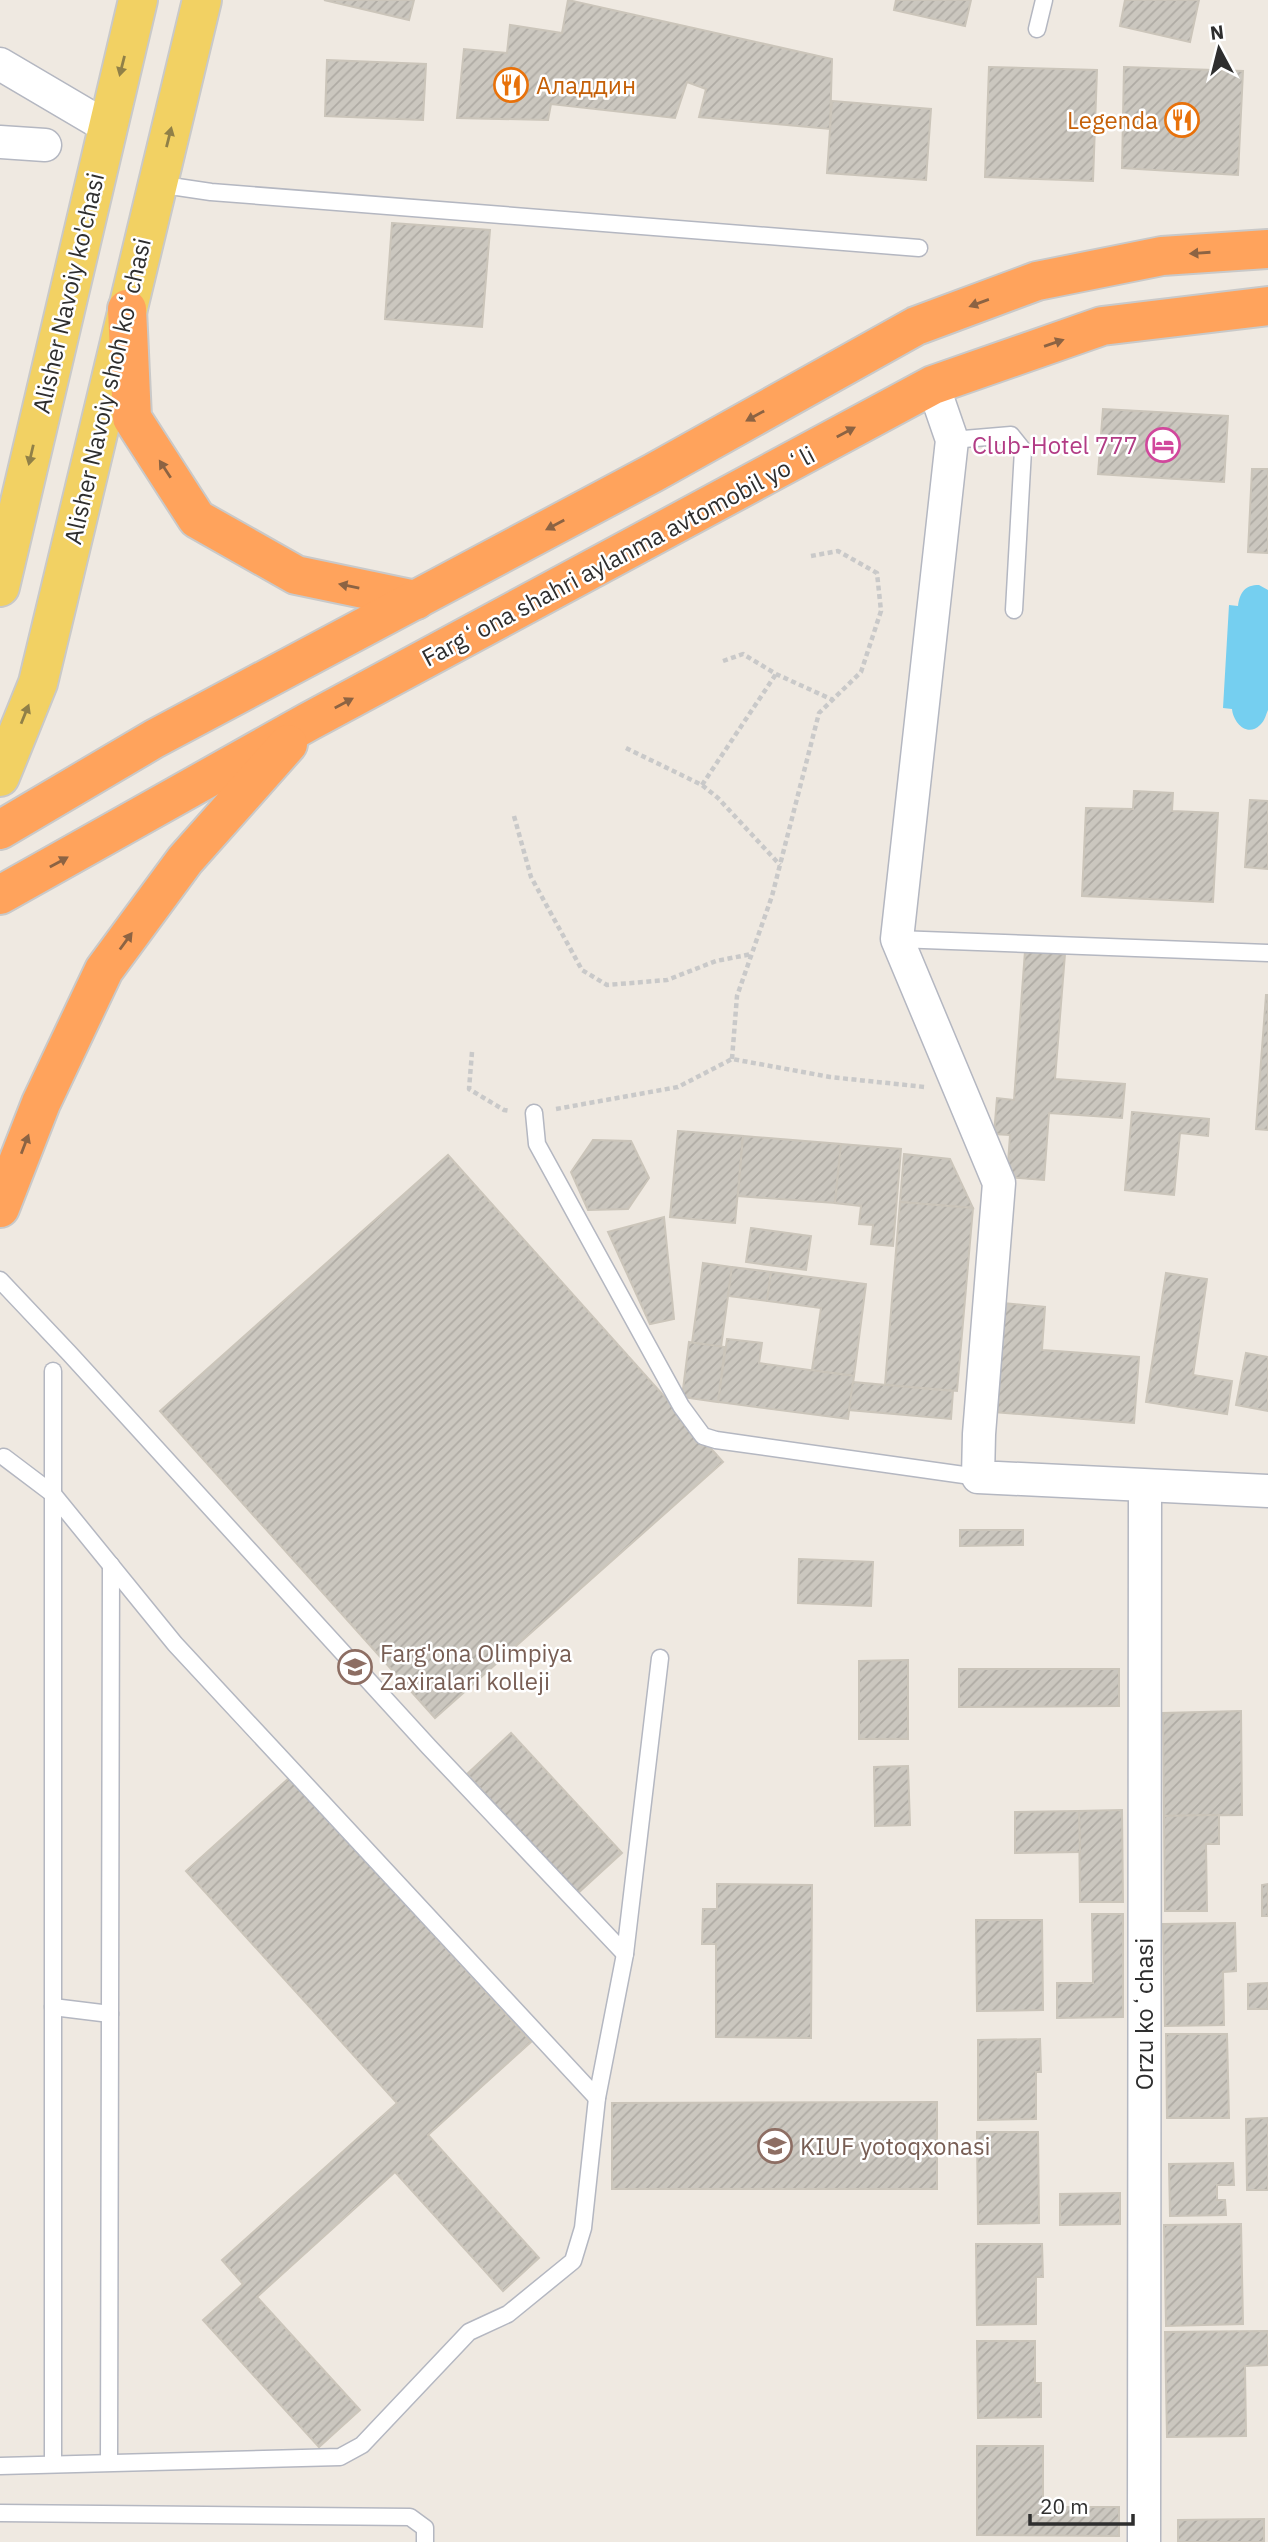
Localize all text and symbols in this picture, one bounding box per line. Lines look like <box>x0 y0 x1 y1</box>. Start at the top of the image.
north arrow <box>1184 14 1254 84</box>
text: N <box>1209 19 1225 45</box>
one-way arrow <box>116 55 127 77</box>
restaurant icon: Аладдин <box>492 66 530 104</box>
place label: Аладдин <box>536 69 636 101</box>
restaurant icon: Legenda <box>1163 101 1201 139</box>
place label: Legenda <box>1067 104 1158 136</box>
one-way arrow <box>163 126 174 148</box>
street label: Alisher Navoiy ko'chasi <box>25 170 111 416</box>
street label: Alisher Navoiy shoh koʻchasi <box>56 235 158 547</box>
one-way arrow <box>1189 248 1211 259</box>
one-way arrow <box>968 297 989 308</box>
one-way arrow <box>1044 337 1065 348</box>
one-way arrow <box>745 410 764 422</box>
one-way arrow <box>836 426 856 438</box>
hotel icon: Club-Hotel 777 <box>1144 426 1182 464</box>
place label: Club-Hotel 777 <box>972 429 1138 461</box>
street label: Fargʻona shahri aylanma avtomobil yoʻli <box>416 438 820 674</box>
one-way arrow <box>25 444 36 466</box>
one-way arrow <box>158 460 172 478</box>
one-way arrow <box>545 520 565 531</box>
one-way arrow <box>338 581 360 592</box>
one-way arrow <box>334 697 353 709</box>
one-way arrow <box>20 703 31 724</box>
one-way arrow <box>50 856 69 868</box>
one-way arrow <box>118 932 132 950</box>
one-way arrow <box>19 1134 30 1155</box>
place label: Farg'ona Olimpiya Zaxiralari kolleji <box>380 1637 572 1697</box>
school or university icon: Farg'ona Olimpiya Zaxiralari kolleji <box>336 1648 374 1686</box>
street label: Orzu koʻchasi <box>1128 1938 1160 2090</box>
school or university icon: KIUF yotoqxonasi <box>756 2127 794 2165</box>
place label: KIUF yotoqxonasi <box>800 2130 991 2162</box>
scale bar <box>1030 2482 1133 2526</box>
text: 20 m <box>1040 2492 1089 2520</box>

